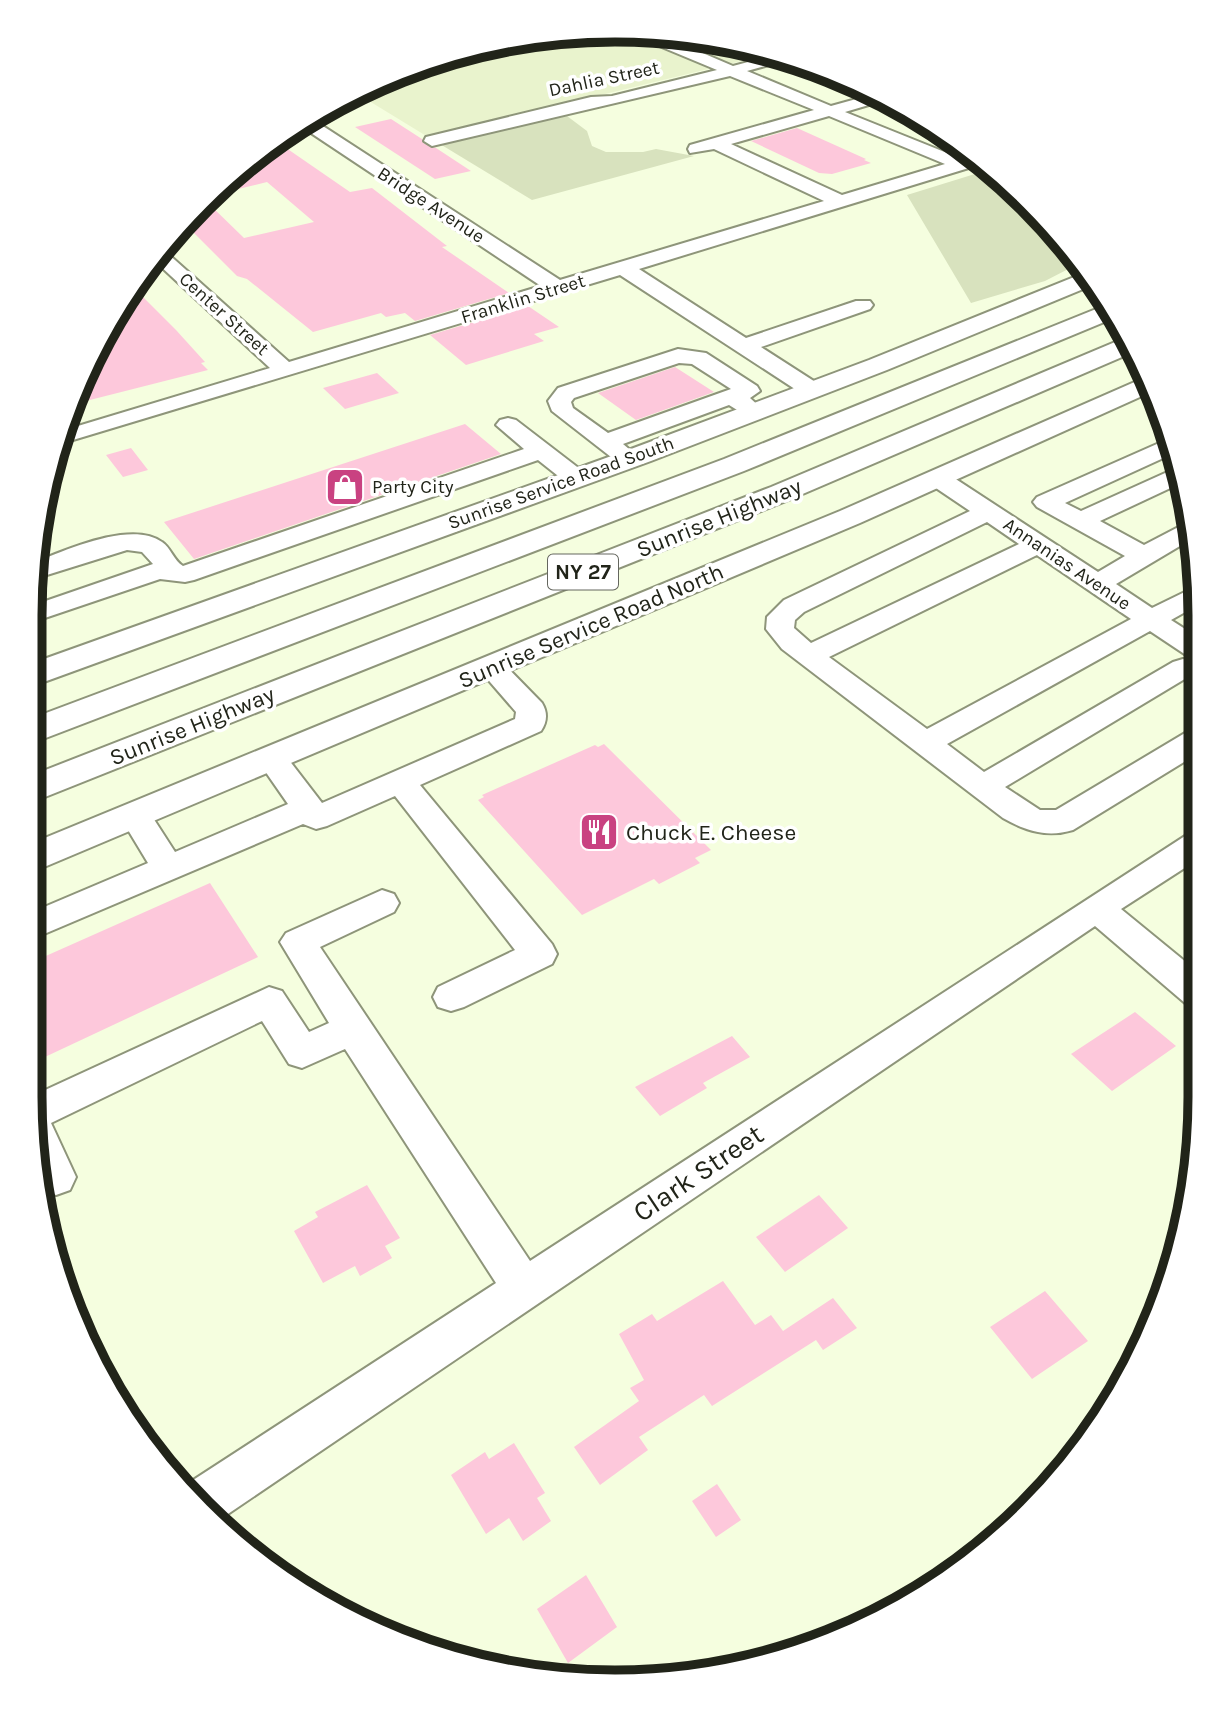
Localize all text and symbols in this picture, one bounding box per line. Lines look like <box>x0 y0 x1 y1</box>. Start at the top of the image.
street label: Dahlia Street <box>547 57 661 101</box>
street label: Bridge Avenue <box>373 162 489 248</box>
street label: Center Street <box>175 268 273 360</box>
street label: Franklin Street <box>458 270 588 328</box>
street label: Sunrise Service Road South <box>445 432 677 534</box>
shop icon: Party City <box>324 466 366 508</box>
street label: Sunrise Highway <box>633 473 806 563</box>
place label: Party City <box>372 476 454 498</box>
street label: Annanias Avenue <box>999 513 1135 615</box>
road number: NY 27 <box>548 554 618 590</box>
street label: Sunrise Service Road North <box>454 558 728 694</box>
street label: Sunrise Highway <box>106 681 279 771</box>
restaurant icon: Chuck E. Cheese <box>578 811 620 853</box>
place label: Chuck E. Cheese <box>626 819 796 846</box>
street label: Clark Street <box>627 1117 769 1229</box>

